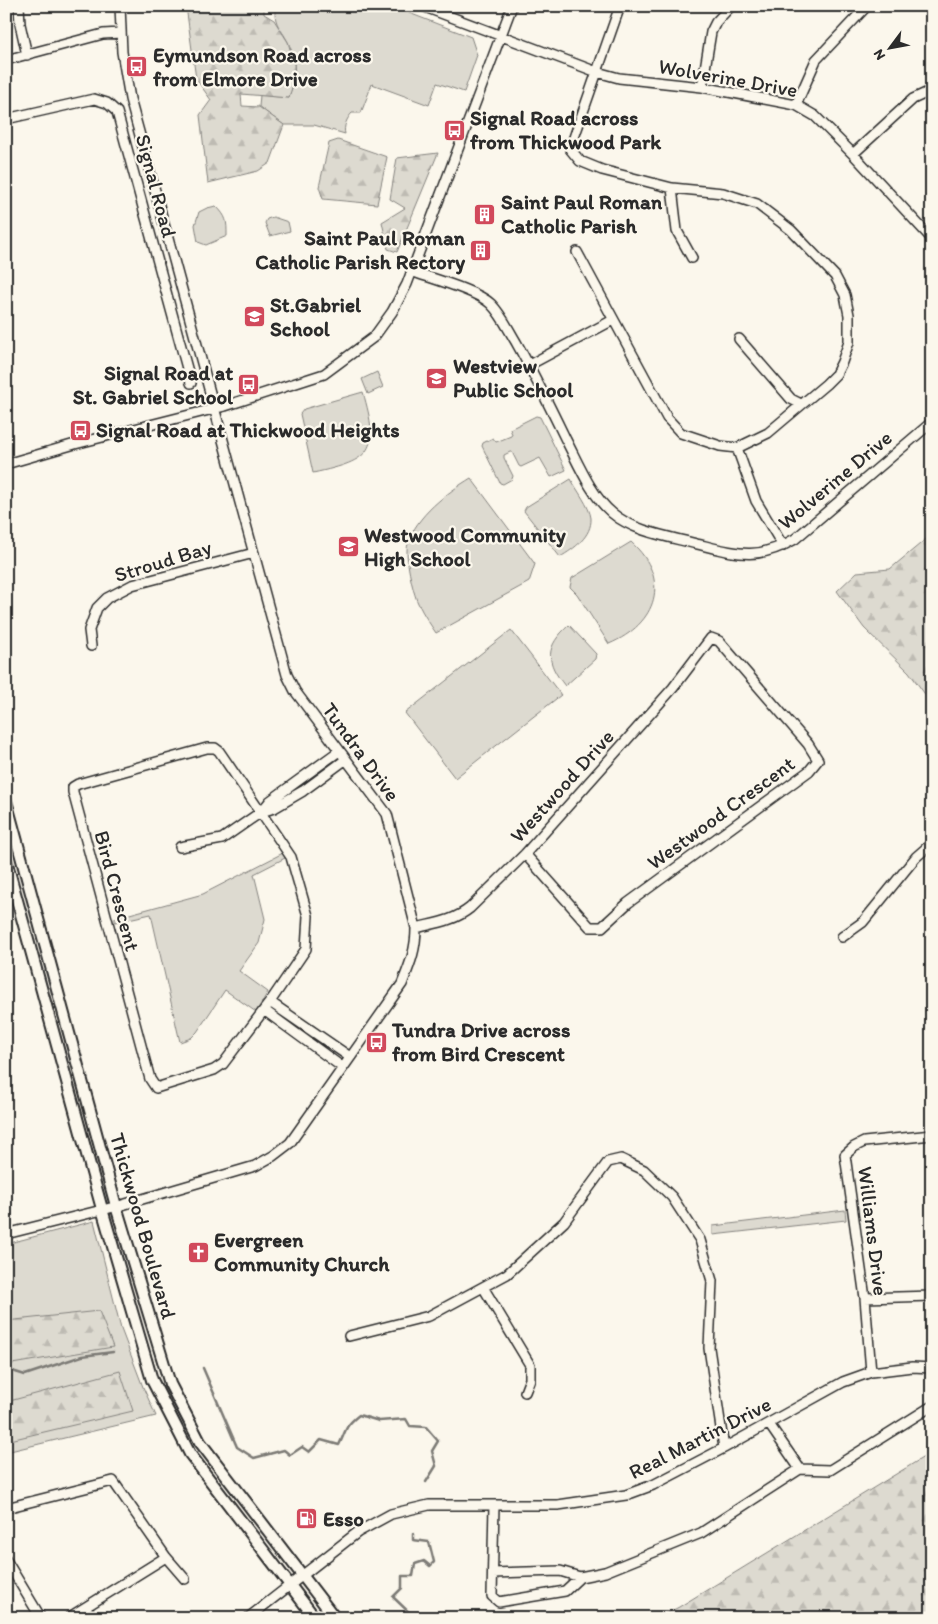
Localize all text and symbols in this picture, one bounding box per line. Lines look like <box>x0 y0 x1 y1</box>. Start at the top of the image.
north arrow <box>866 22 916 72</box>
place label: Eymundson Road across from Elmore Drive <box>153 42 371 91</box>
text: N <box>870 46 889 63</box>
street label: Wolverine Drive <box>657 53 800 102</box>
bus stop icon: Eymundson Road across from Elmore Drive <box>125 55 149 79</box>
place label: Signal Road across from Thickwood Park <box>470 105 662 154</box>
bus stop icon: Signal Road across from Thickwood Park <box>442 118 466 142</box>
street label: Signal Road <box>131 131 182 241</box>
place label: Saint Paul Roman Catholic Parish <box>501 189 663 238</box>
building icon: Saint Paul Roman Catholic Parish <box>473 202 497 226</box>
place label: Saint Paul Roman Catholic Parish Rectory <box>255 225 466 275</box>
building icon: Saint Paul Roman Catholic Parish Rectory <box>469 238 493 262</box>
place label: St.Gabriel School <box>270 292 362 341</box>
school or university icon: St.Gabriel School <box>242 305 266 329</box>
place label: Westview Public School <box>453 353 574 402</box>
place label: Signal Road at St. Gabriel School <box>73 360 234 409</box>
school or university icon: Westview Public School <box>425 366 449 390</box>
bus stop icon: Signal Road at St. Gabriel School <box>237 373 261 397</box>
place label: Signal Road at Thickwood Heights <box>96 417 400 443</box>
bus stop icon: Signal Road at Thickwood Heights <box>68 418 92 442</box>
street label: Wolverine Drive <box>773 425 897 534</box>
place label: Westwood Community High School <box>364 522 567 572</box>
street label: Stroud Bay <box>111 534 215 587</box>
school or university icon: Westwood Community High School <box>336 535 360 559</box>
street label: Tundra Drive <box>317 698 406 806</box>
street label: Westwood Drive <box>504 724 619 847</box>
street label: Westwood Crescent <box>642 751 799 874</box>
street label: Bird Crescent <box>89 828 146 954</box>
place label: Tundra Drive across from Bird Crescent <box>391 1017 570 1066</box>
bus stop icon: Tundra Drive across from Bird Crescent <box>364 1030 388 1054</box>
street label: Thickwood Boulevard <box>105 1130 182 1322</box>
street label: Williams Drive <box>853 1165 894 1297</box>
place label: Evergreen Community Church <box>214 1227 390 1277</box>
church icon: Evergreen Community Church <box>186 1240 210 1264</box>
street label: Real Martin Drive <box>624 1391 775 1484</box>
place label: Esso <box>323 1506 364 1531</box>
fuel station icon: Esso <box>295 1507 319 1531</box>

